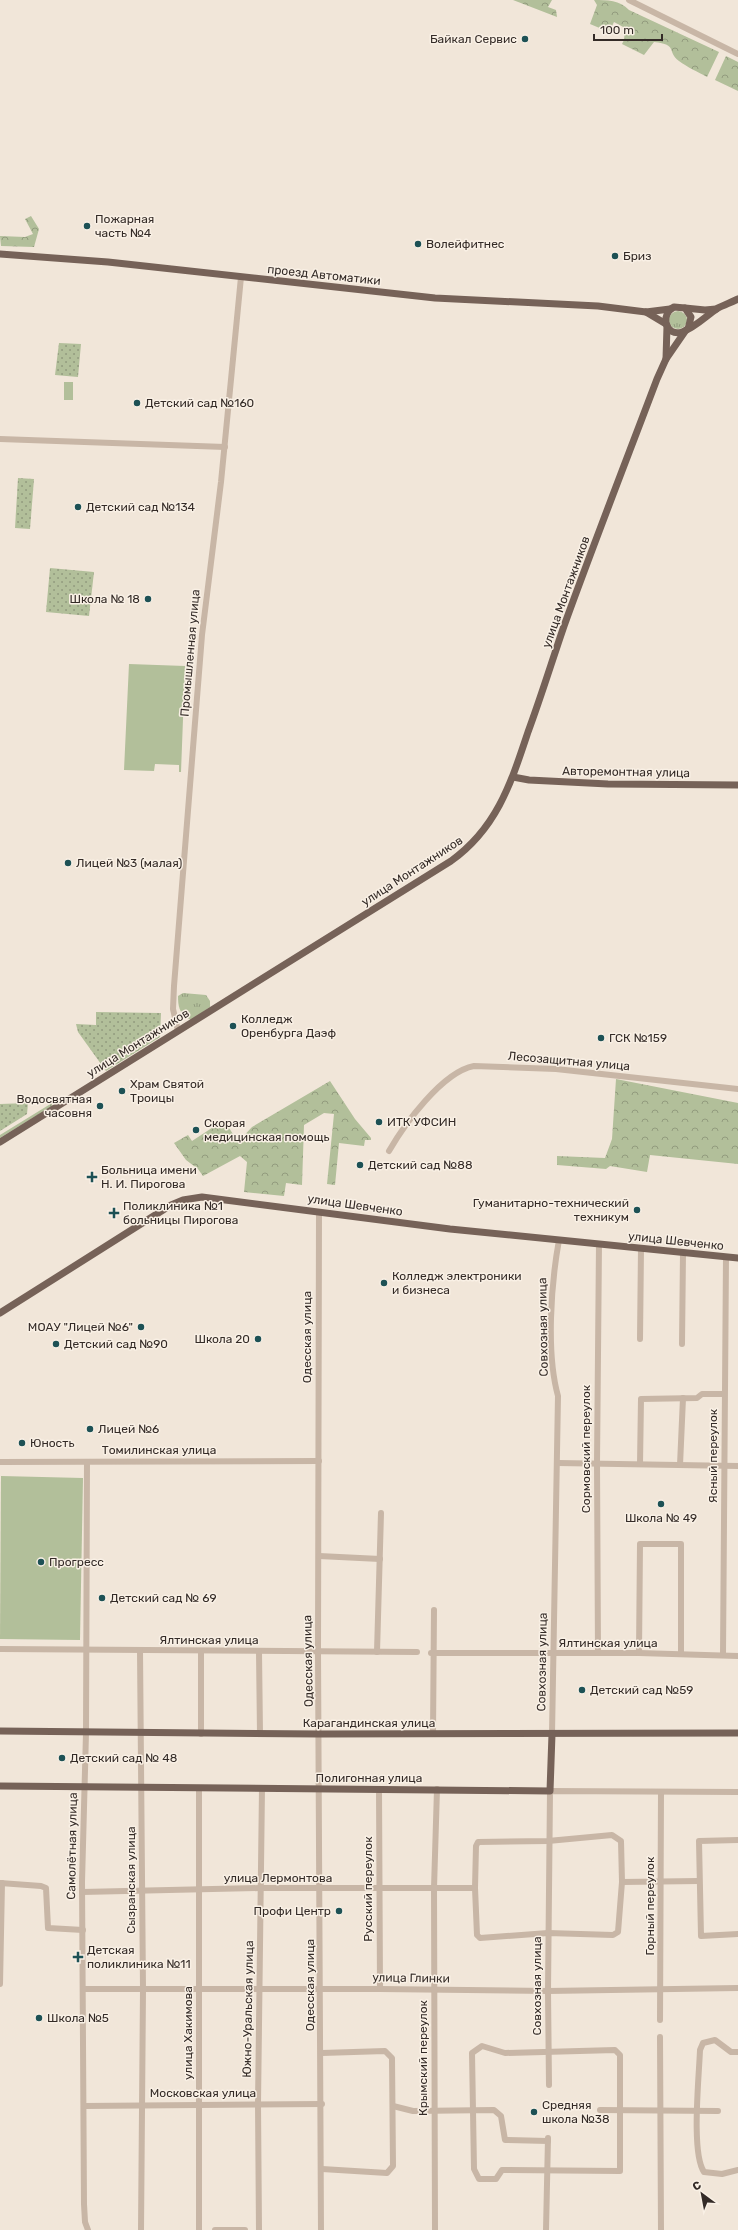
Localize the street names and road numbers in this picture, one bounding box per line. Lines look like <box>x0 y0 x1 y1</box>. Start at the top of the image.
street label: проезд Автоматики <box>267 262 381 288</box>
street label: улица Монтажников <box>539 534 593 650</box>
street label: Промышленная улица <box>177 589 203 717</box>
street label: Авторемонтная улица <box>562 764 690 780</box>
street label: улица Монтажников <box>359 833 465 909</box>
street label: улица Монтажников <box>84 1006 192 1080</box>
street label: Лесозащитная улица <box>507 1049 631 1073</box>
street label: улица Шевченко <box>306 1191 404 1219</box>
street label: улица Шевченко <box>628 1229 725 1253</box>
street label: Совхозная улица <box>535 1277 551 1377</box>
street label: Одесская улица <box>300 1291 314 1383</box>
street label: Сормовский переулок <box>579 1384 593 1513</box>
street label: Ясный переулок <box>706 1408 720 1503</box>
street label: Томилинская улица <box>102 1443 216 1457</box>
street label: Совхозная улица <box>534 1612 550 1712</box>
street label: Одесская улица <box>300 1615 316 1707</box>
street label: Ялтинская улица <box>159 1633 259 1647</box>
street label: Ялтинская улица <box>558 1636 658 1650</box>
street label: Карагандинская улица <box>303 1716 435 1730</box>
street label: Полигонная улица <box>316 1771 422 1785</box>
street label: Самолётная улица <box>64 1792 80 1900</box>
street label: Сызранская улица <box>124 1826 138 1934</box>
street label: Русский переулок <box>361 1836 375 1942</box>
street label: Горный переулок <box>643 1856 657 1955</box>
street label: улица Лермонтова <box>224 1871 332 1885</box>
street label: Совхозная улица <box>530 1936 544 2036</box>
street label: Одесская улица <box>303 1939 317 2031</box>
street label: Южно-Уральская улица <box>240 1940 256 2078</box>
street label: улица Глинки <box>372 1970 450 1986</box>
street label: улица Хакимова <box>181 1986 195 2080</box>
street label: Крымский переулок <box>416 1999 430 2116</box>
street label: Московская улица <box>150 2086 256 2100</box>

